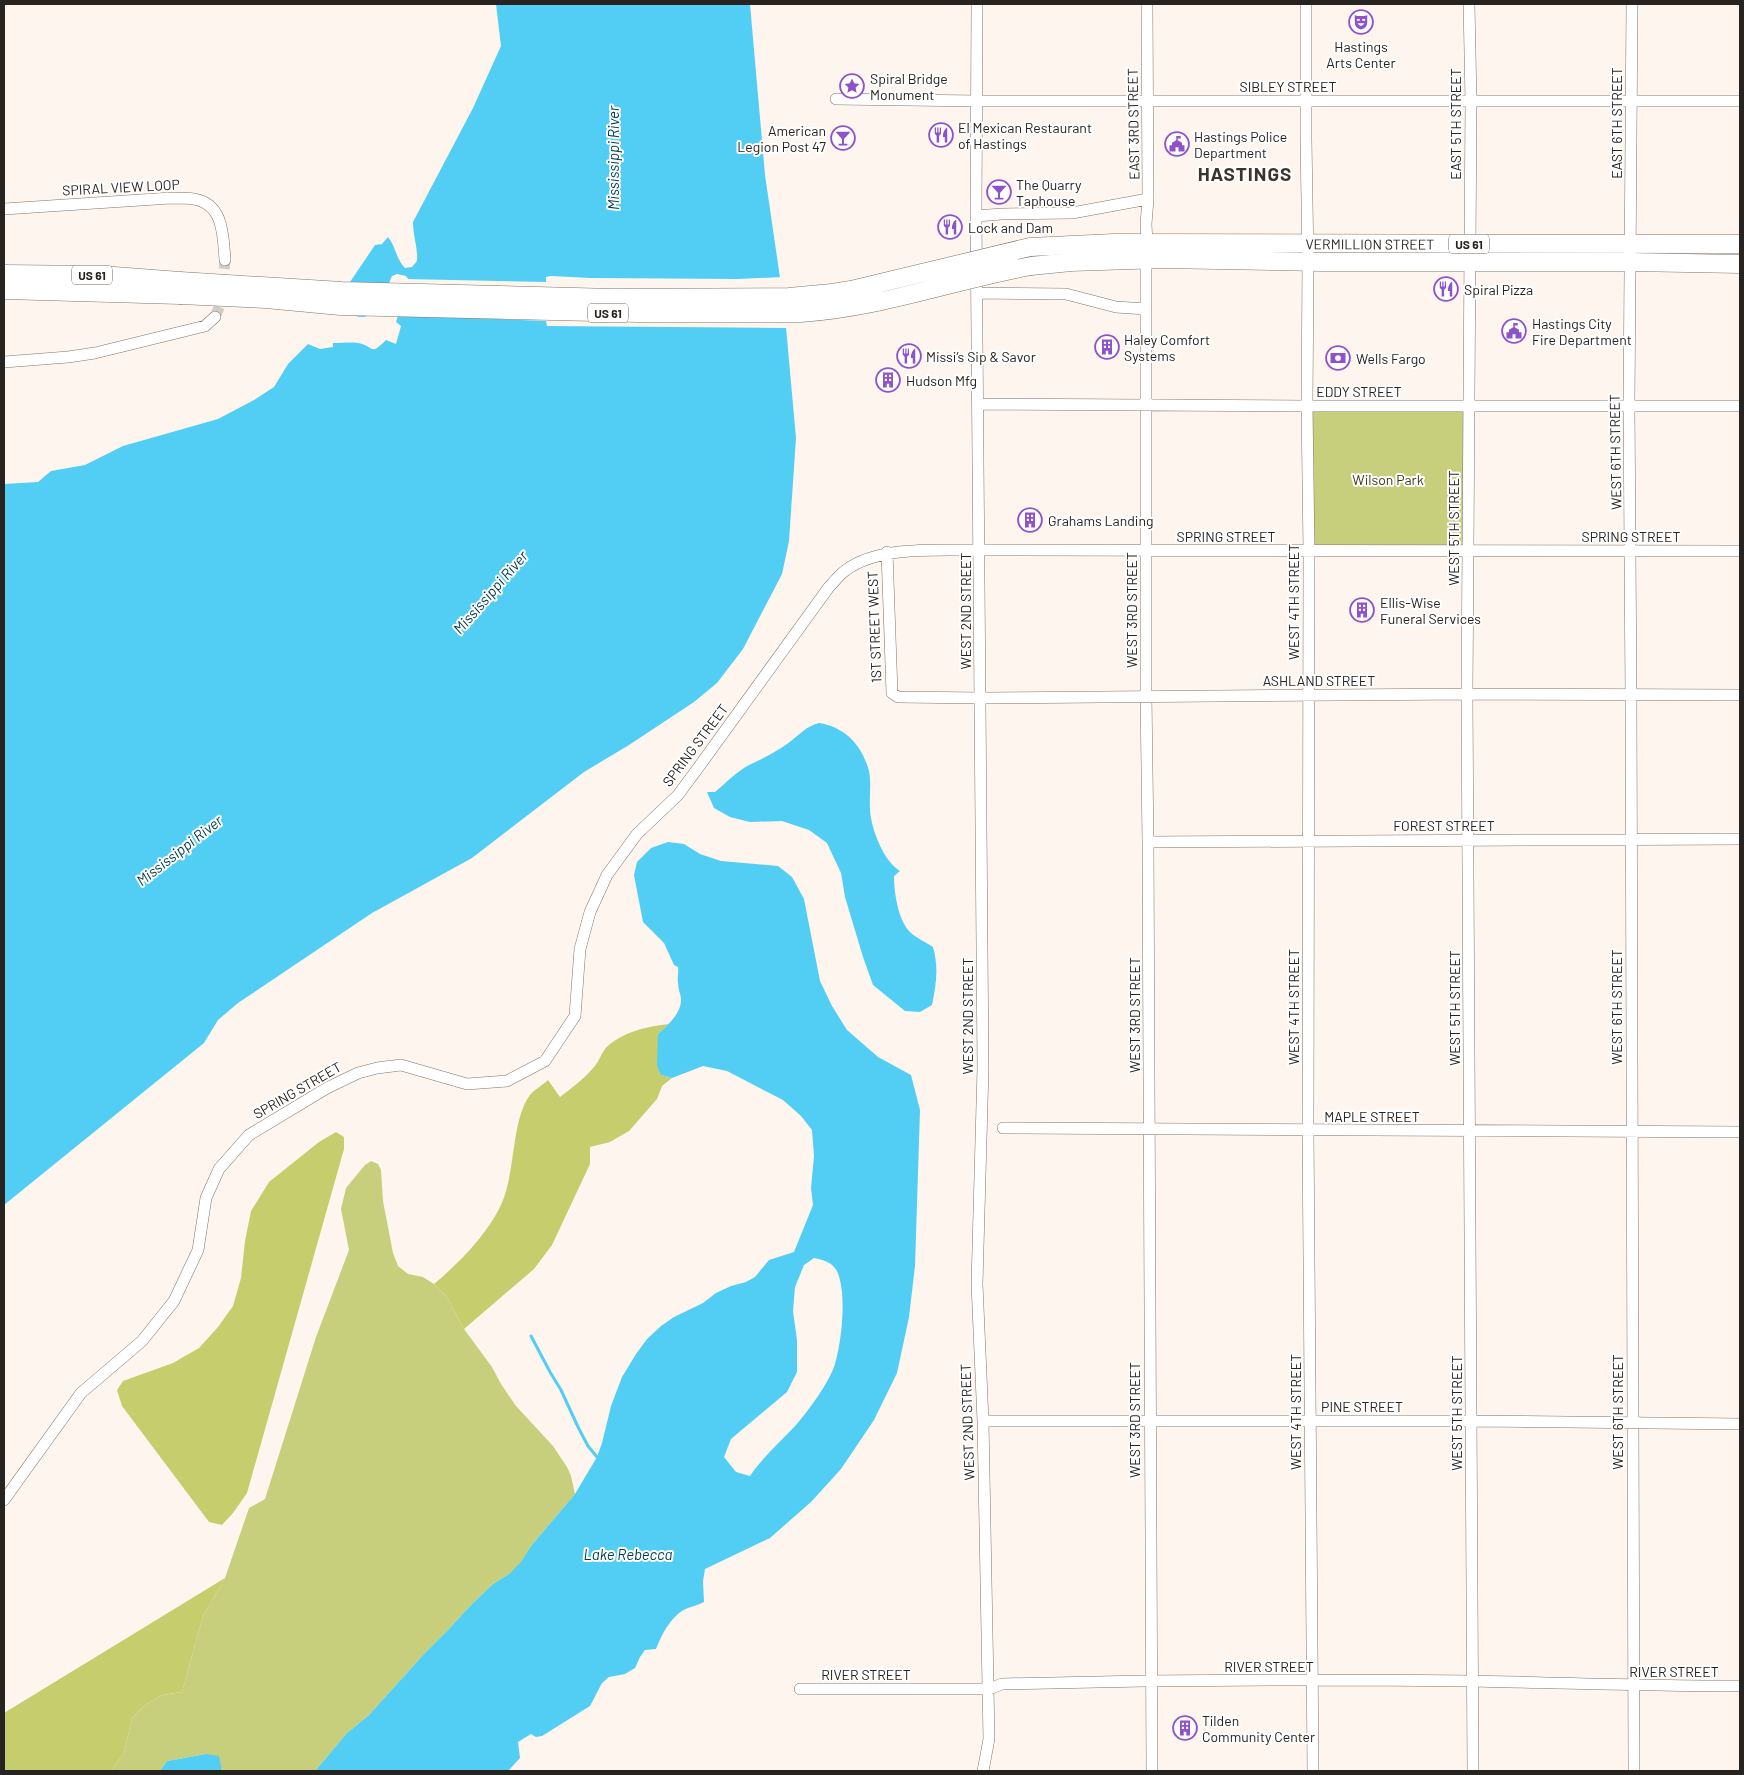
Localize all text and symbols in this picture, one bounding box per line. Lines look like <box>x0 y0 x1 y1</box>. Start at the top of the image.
theatre icon: Hastings Arts Center <box>1348 9 1374 35</box>
place label: Hastings Arts Center <box>1326 38 1396 71</box>
street label: EAST 6TH STREET <box>1608 67 1625 179</box>
street label: EAST 3RD STREET <box>1124 68 1142 180</box>
street label: EAST 5TH STREET <box>1447 68 1464 180</box>
place label: Spiral Bridge Monument <box>870 70 948 103</box>
place icon: Spiral Bridge Monument <box>839 73 865 99</box>
street label: SIBLEY STREET <box>1239 78 1337 95</box>
water label: Mississippi River <box>604 105 622 210</box>
place label: El Mexican Restaurant of Hastings <box>958 119 1092 152</box>
place label: American Legion Post 47 <box>737 122 826 155</box>
restaurant icon: El Mexican Restaurant of Hastings <box>928 122 954 148</box>
bar icon: American Legion Post 47 <box>830 125 856 151</box>
place label: Hastings Police Department <box>1194 128 1287 161</box>
public building icon: Hastings Police Department <box>1164 131 1190 157</box>
district label: HASTINGS <box>1198 162 1292 185</box>
street label: SPIRAL VIEW LOOP <box>62 175 180 199</box>
place label: The Quarry Taphouse <box>1016 176 1082 209</box>
bar icon: The Quarry Taphouse <box>986 179 1012 205</box>
restaurant icon: Lock and Dam <box>937 214 963 240</box>
place label: Lock and Dam <box>968 219 1053 236</box>
road number: US 61 <box>1449 234 1489 253</box>
street label: VERMILLION STREET <box>1306 235 1434 252</box>
road number: US 61 <box>72 266 112 284</box>
restaurant icon: Spiral Pizza <box>1433 276 1459 302</box>
place label: Spiral Pizza <box>1464 281 1533 298</box>
road number: US 61 <box>588 304 628 322</box>
place label: Hastings City Fire Department <box>1532 315 1632 348</box>
public building icon: Hastings City Fire Department <box>1501 318 1527 344</box>
place label: Haley Comfort Systems <box>1124 331 1210 364</box>
building icon: Haley Comfort Systems <box>1094 334 1120 360</box>
restaurant icon: Missi’s Sip & Savor <box>896 343 922 369</box>
bank icon: Wells Fargo <box>1325 345 1351 371</box>
place label: Missi’s Sip & Savor <box>926 348 1036 365</box>
place label: Wells Fargo <box>1356 350 1426 367</box>
building icon: Hudson Mfg <box>875 367 901 393</box>
place label: Hudson Mfg <box>906 372 977 389</box>
street label: EDDY STREET <box>1316 383 1402 400</box>
street label: WEST 6TH STREET <box>1605 394 1625 510</box>
street label: WEST 5TH STREET <box>1445 470 1462 586</box>
park label: Wilson Park <box>1352 471 1424 488</box>
building icon: Grahams Landing <box>1017 507 1043 533</box>
place label: Grahams Landing <box>1048 512 1153 529</box>
street label: SPRING STREET <box>1177 528 1275 545</box>
street label: SPRING STREET <box>1582 528 1680 545</box>
street label: WEST 4TH STREET <box>1285 544 1302 660</box>
water label: Mississippi River <box>449 546 531 637</box>
street label: WEST 3RD STREET <box>1123 552 1140 668</box>
street label: WEST 2ND STREET <box>957 553 974 669</box>
street label: 1ST STREET WEST <box>864 571 884 683</box>
place label: Ellis-Wise Funeral Services <box>1380 594 1481 627</box>
building icon: Ellis-Wise Funeral Services <box>1349 597 1375 623</box>
street label: ASHLAND STREET <box>1263 672 1375 689</box>
street label: SPRING STREET <box>658 700 732 790</box>
water label: Mississippi River <box>132 810 226 889</box>
street label: FOREST STREET <box>1393 817 1495 834</box>
street label: WEST 4TH STREET <box>1285 949 1302 1065</box>
street label: WEST 6TH STREET <box>1608 949 1625 1065</box>
street label: WEST 5TH STREET <box>1446 950 1463 1066</box>
street label: WEST 3RD STREET <box>1126 957 1143 1073</box>
street label: WEST 2ND STREET <box>959 958 976 1074</box>
street label: SPRING STREET <box>250 1058 344 1122</box>
street label: MAPLE STREET <box>1324 1108 1420 1125</box>
street label: WEST 4TH STREET <box>1287 1354 1304 1470</box>
street label: WEST 6TH STREET <box>1609 1354 1626 1470</box>
street label: WEST 5TH STREET <box>1448 1355 1465 1471</box>
street label: WEST 3RD STREET <box>1126 1362 1143 1478</box>
street label: WEST 2ND STREET <box>956 1363 978 1481</box>
street label: PINE STREET <box>1321 1398 1403 1415</box>
water label: Lake Rebecca <box>583 1545 673 1563</box>
street label: RIVER STREET <box>1224 1658 1314 1675</box>
street label: RIVER STREET <box>1629 1663 1719 1680</box>
street label: RIVER STREET <box>821 1666 911 1683</box>
place label: Tilden Community Center <box>1202 1712 1315 1745</box>
building icon: Tilden Community Center <box>1172 1715 1198 1741</box>

